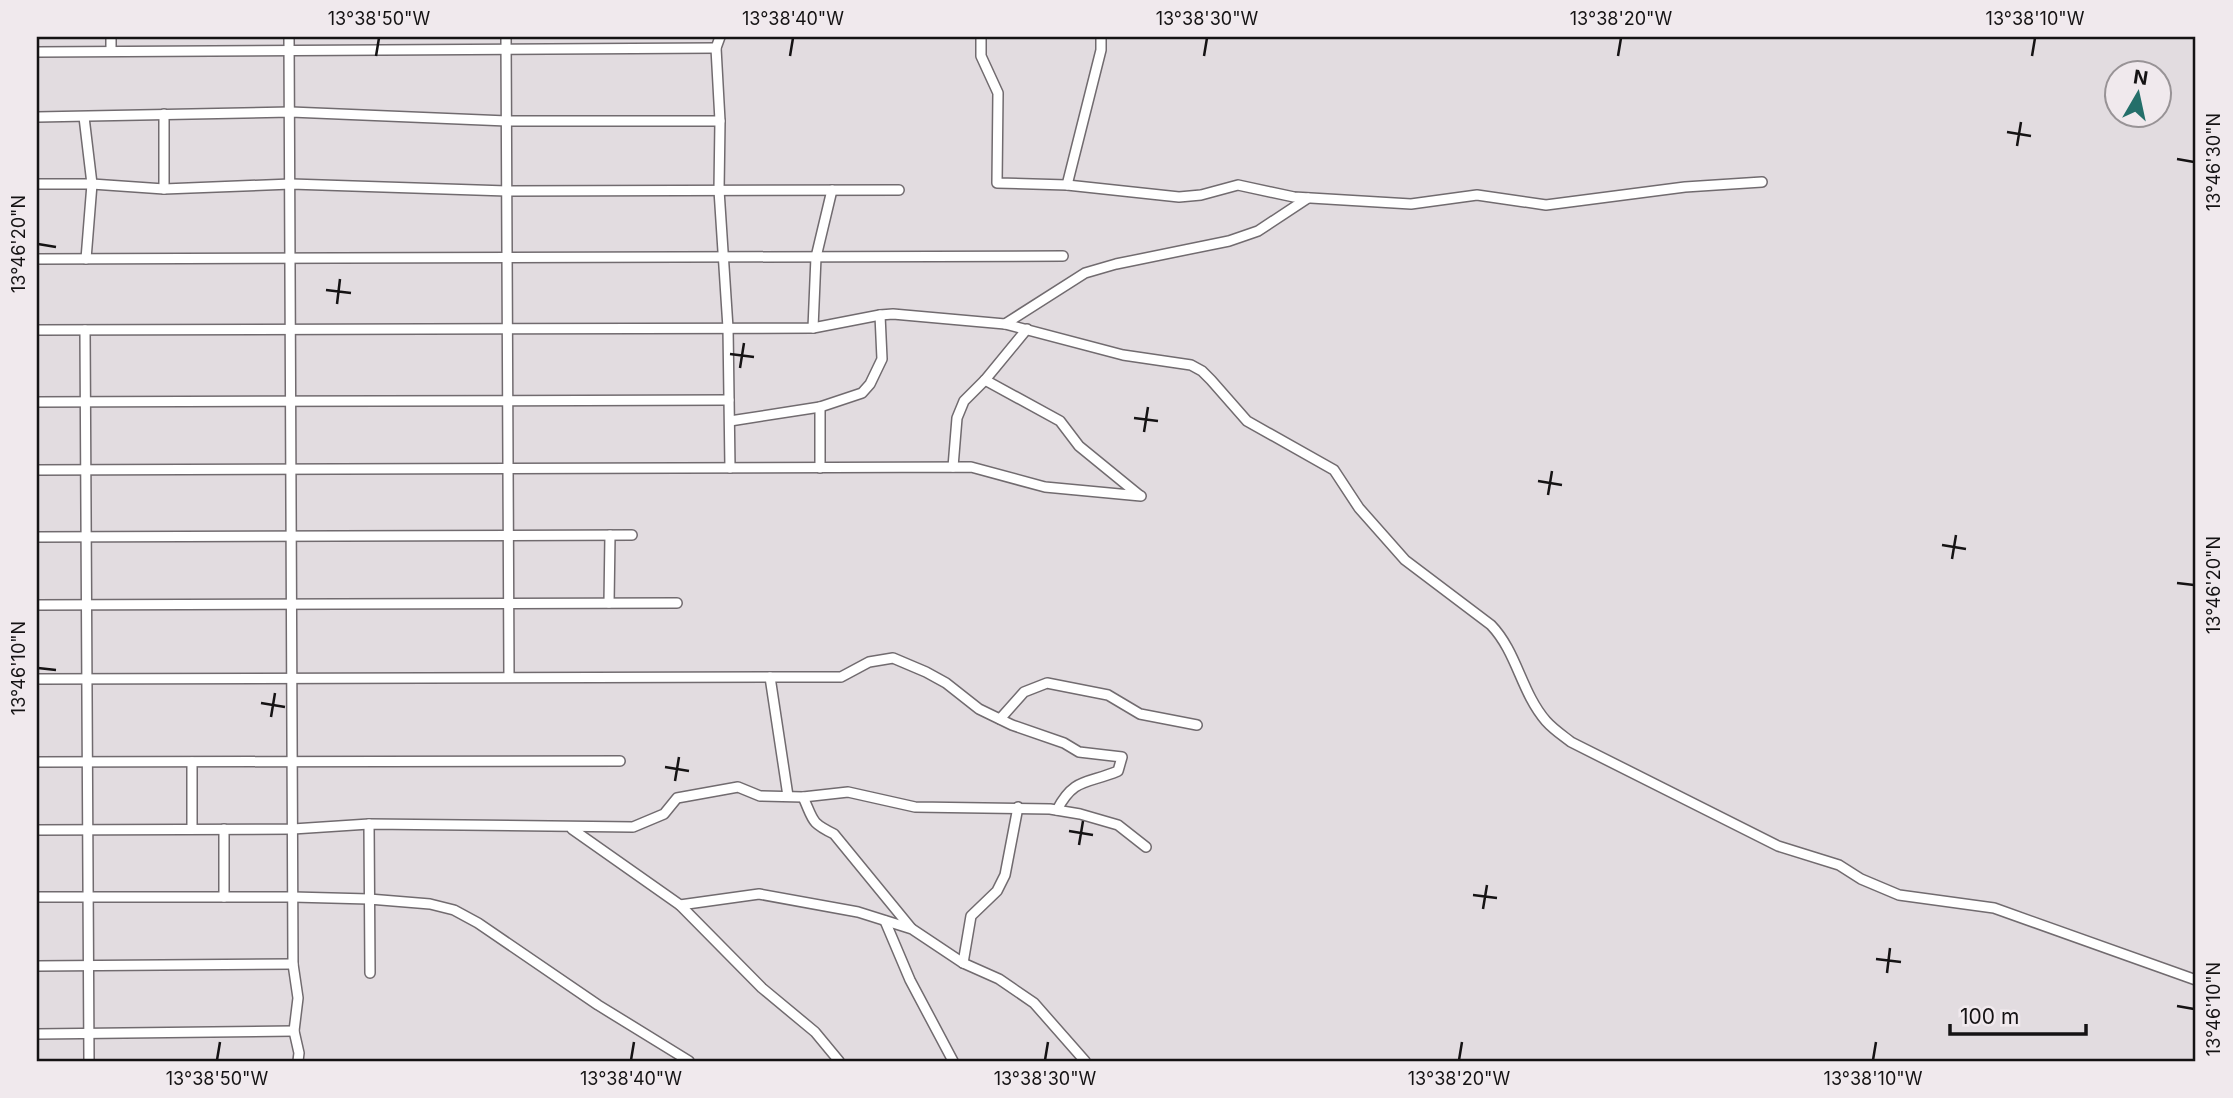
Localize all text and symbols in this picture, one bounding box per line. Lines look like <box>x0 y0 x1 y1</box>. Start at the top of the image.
text: 13°38'50"W <box>328 8 430 29</box>
text: 13°38'40"W <box>742 8 844 29</box>
text: 13°38'30"W <box>1156 8 1259 29</box>
text: 13°38'20"W <box>1570 8 1673 29</box>
text: 13°38'10"W <box>1986 8 2085 29</box>
north arrow <box>2104 60 2174 130</box>
text: N <box>2132 65 2150 90</box>
text: 13°46'30"N <box>2203 113 2224 211</box>
text: 13°46'20"N <box>8 195 29 293</box>
text: 13°46'20"N <box>2203 536 2224 634</box>
text: 13°46'10"N <box>8 621 29 715</box>
text: 13°46'10"N <box>2203 962 2224 1056</box>
scale bar <box>1950 993 2086 1037</box>
text: 100 m <box>1960 1004 2019 1029</box>
text: 13°38'50"W <box>166 1068 268 1089</box>
text: 13°38'40"W <box>580 1068 682 1089</box>
text: 13°38'30"W <box>994 1068 1097 1089</box>
text: 13°38'20"W <box>1408 1068 1511 1089</box>
text: 13°38'10"W <box>1824 1068 1923 1089</box>

